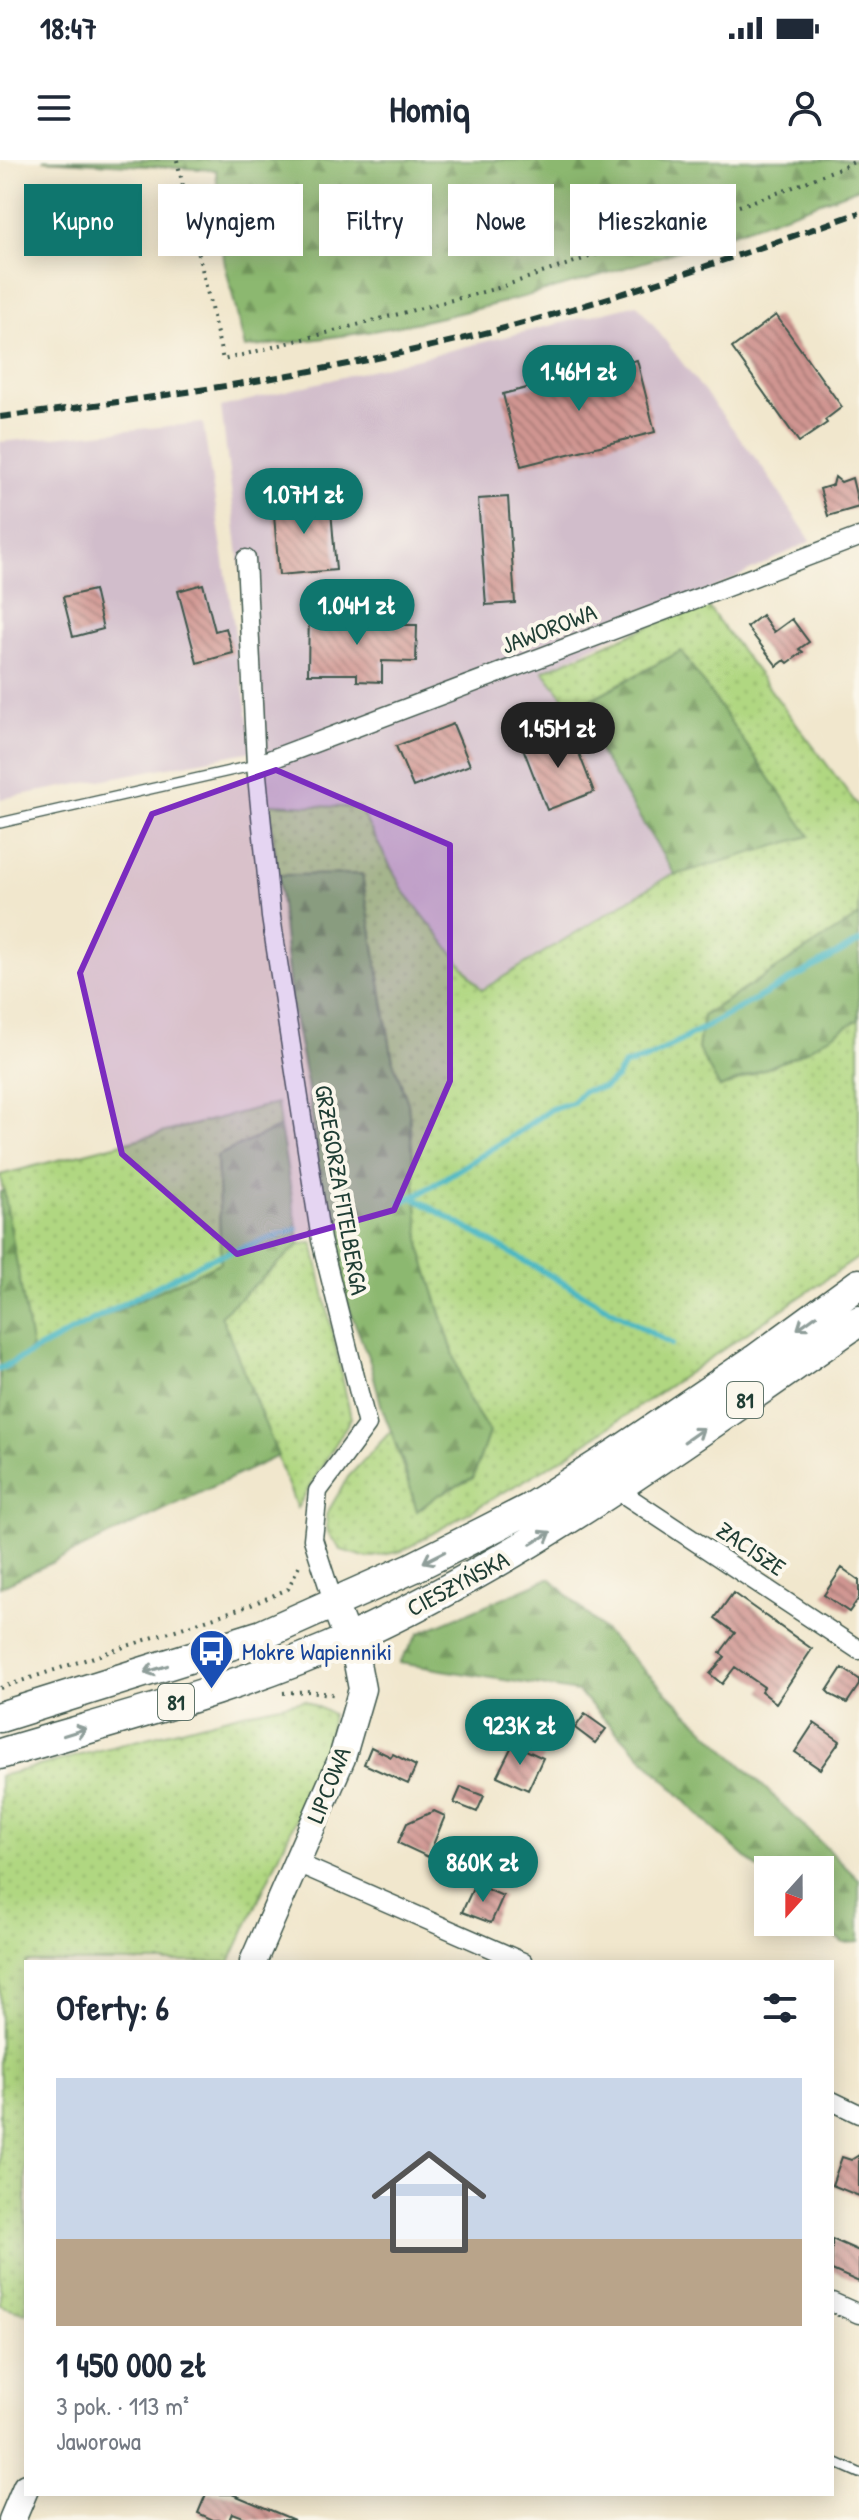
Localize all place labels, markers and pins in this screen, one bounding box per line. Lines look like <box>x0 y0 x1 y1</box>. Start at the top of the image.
pin: 1.46M zł <box>496 345 662 413</box>
pin: 1.07M zł <box>221 468 387 536</box>
pin: 1.04M zł <box>274 579 440 647</box>
pin: 1.45M zł <box>475 702 641 770</box>
bus stop icon: Mokre Wapienniki <box>187 1628 235 1691</box>
place label: Mokre Wapienniki <box>242 1635 392 1667</box>
pin: 923K zł <box>446 1699 594 1767</box>
pin: 860K zł <box>409 1836 557 1904</box>

